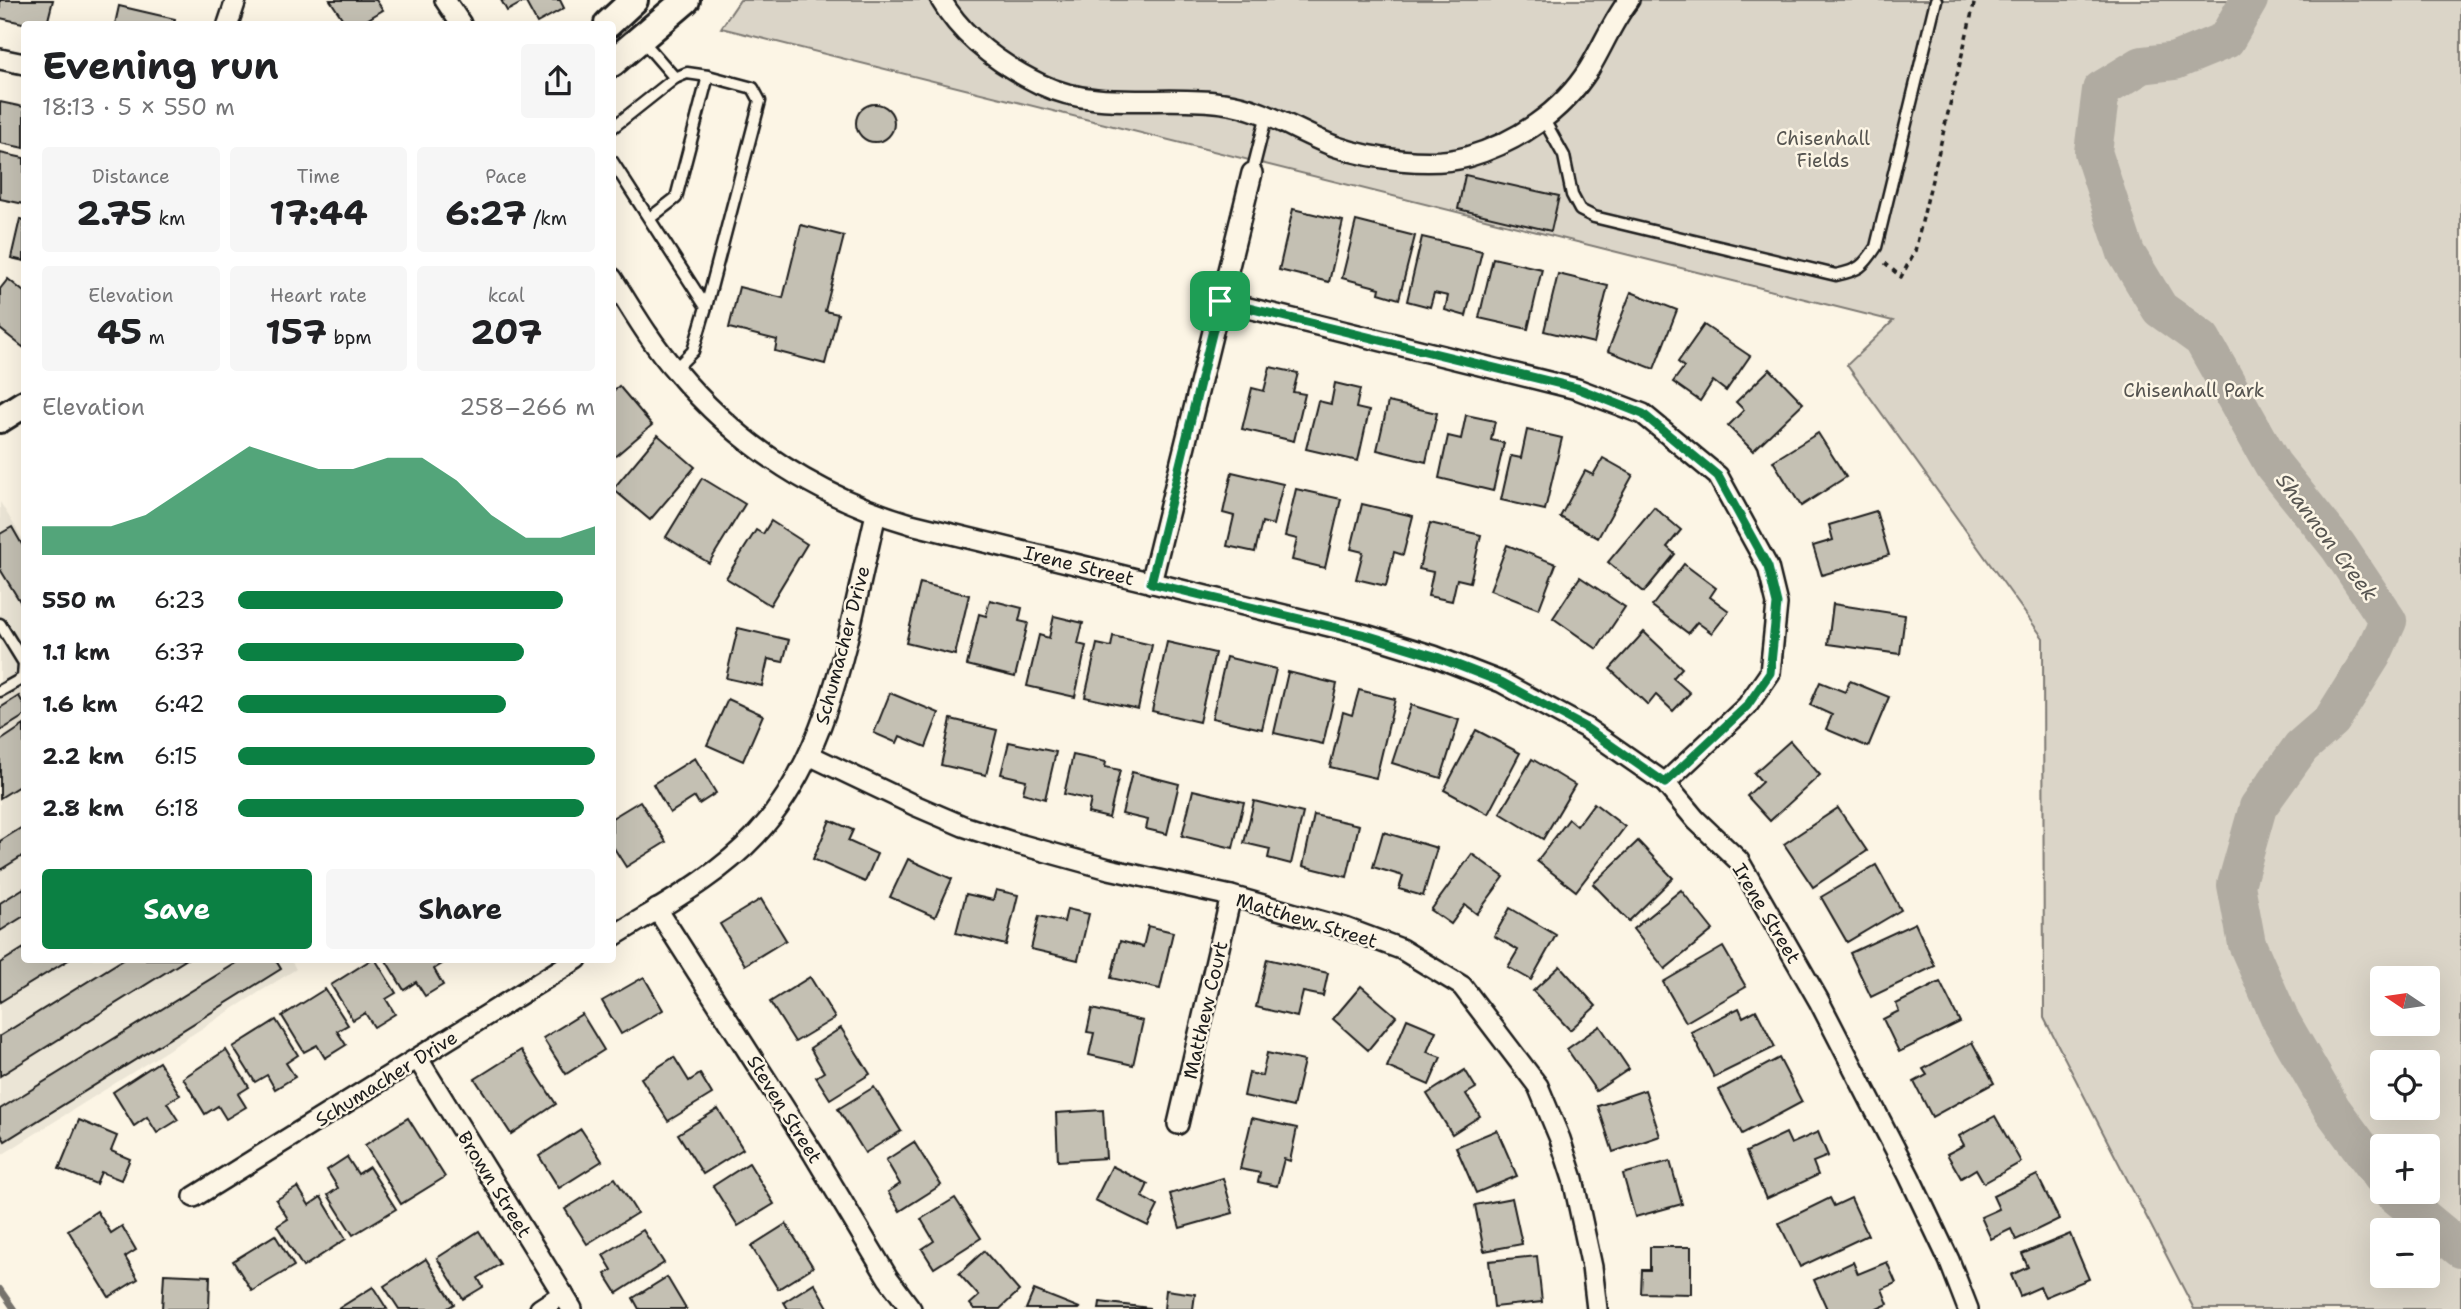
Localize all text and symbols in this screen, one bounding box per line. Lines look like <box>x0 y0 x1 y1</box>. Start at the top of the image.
text: Evening run <box>42 40 279 91</box>
button: share <box>521 44 595 118</box>
text: 18:13 · 5 × 550 m <box>42 92 235 122</box>
park label: Chisenhall Fields <box>1776 126 1870 173</box>
text: Distance <box>92 164 170 189</box>
text: Time <box>297 164 340 189</box>
text: Pace <box>485 164 527 189</box>
text: 2.75 <box>76 189 152 236</box>
text: 17:44 <box>269 189 368 236</box>
text: 6:27 <box>445 189 527 236</box>
text: km <box>152 206 185 231</box>
text: /km <box>527 206 567 231</box>
pin <box>1190 271 1250 331</box>
icon: arrive <box>1201 282 1239 320</box>
text: Elevation <box>88 283 173 308</box>
text: Heart rate <box>270 283 367 308</box>
text: kcal <box>488 283 525 308</box>
text: 45 <box>97 308 142 355</box>
text: 157 <box>265 308 327 355</box>
text: 207 <box>470 308 542 355</box>
text: m <box>142 325 165 350</box>
text: bpm <box>327 325 372 350</box>
park label: Chisenhall Park <box>2123 378 2265 403</box>
text: Elevation <box>42 392 145 422</box>
text: 258–266 m <box>459 392 595 422</box>
water label: Shannon Creek <box>2270 467 2384 607</box>
street label: Irene Street <box>1021 540 1137 591</box>
street label: Schumacher Drive <box>809 563 876 727</box>
text: 550 m <box>42 585 115 615</box>
text: 6:23 <box>154 585 205 615</box>
text: 1.1 km <box>42 637 110 667</box>
text: 6:37 <box>154 637 205 667</box>
text: 1.6 km <box>42 689 117 719</box>
text: 6:42 <box>154 689 205 719</box>
text: 2.2 km <box>42 741 124 771</box>
text: 6:15 <box>154 741 197 771</box>
text: 2.8 km <box>42 793 124 823</box>
text: 6:18 <box>154 793 199 823</box>
street label: Irene Street <box>1727 858 1806 968</box>
button: Save <box>42 869 312 949</box>
button: Share <box>326 869 595 949</box>
street label: Matthew Street <box>1233 887 1381 954</box>
street label: Matthew Court <box>1177 939 1234 1082</box>
north arrow <box>2370 966 2440 1036</box>
map controls <box>2370 966 2440 1288</box>
street label: Schumacher Drive <box>310 1025 462 1132</box>
street label: Steven Street <box>741 1050 828 1168</box>
button: locate <box>2370 1050 2440 1120</box>
street label: Brown Street <box>452 1126 537 1242</box>
button: + <box>2370 1134 2440 1204</box>
button: − <box>2370 1218 2440 1288</box>

